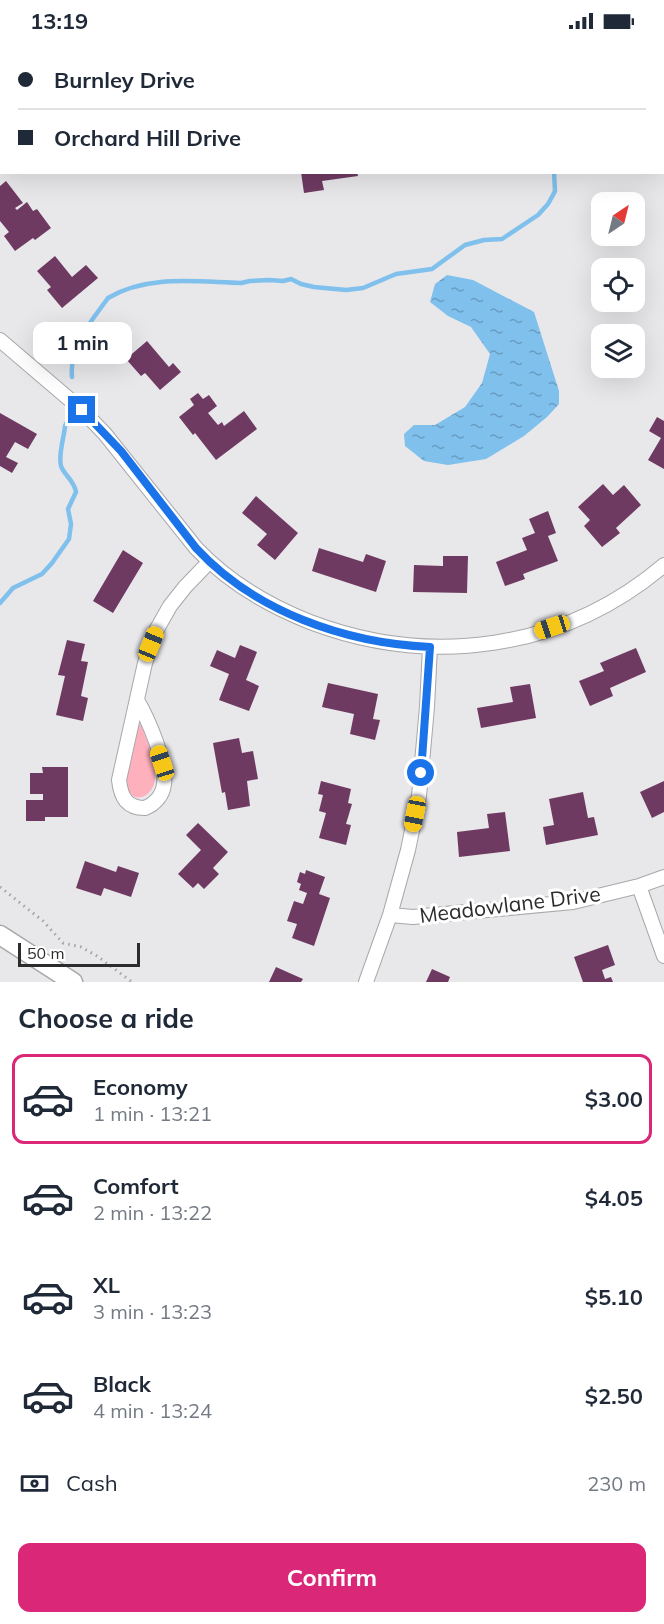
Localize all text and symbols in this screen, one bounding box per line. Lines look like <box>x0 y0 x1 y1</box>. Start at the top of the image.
text: 13:19 <box>30 7 88 35</box>
text: Burnley Drive <box>54 66 195 94</box>
text: Orchard Hill Drive <box>54 124 241 152</box>
north arrow <box>591 192 645 246</box>
map controls <box>591 192 645 378</box>
button: locate <box>591 258 645 312</box>
callout: 1 min <box>32 323 132 365</box>
button: layers <box>591 324 645 378</box>
text: 1 min <box>56 330 109 355</box>
route end <box>68 396 95 423</box>
car <box>532 613 572 641</box>
car <box>136 624 166 664</box>
car <box>148 743 176 783</box>
route start <box>407 759 434 786</box>
car <box>403 795 427 833</box>
street label: Meadowlane Drive <box>418 880 602 928</box>
scale bar <box>18 940 140 968</box>
text: 50 m <box>27 943 64 963</box>
text: Choose a ride <box>18 1001 194 1035</box>
icon: car <box>21 1072 75 1126</box>
text: Economy <box>93 1073 188 1101</box>
text: $3.00 <box>585 1085 643 1113</box>
text: 1 min · 13:21 <box>93 1101 212 1126</box>
icon: car <box>21 1171 75 1225</box>
text: Comfort <box>93 1172 179 1200</box>
text: $4.05 <box>585 1184 643 1212</box>
text: 2 min · 13:22 <box>93 1200 212 1225</box>
icon: car <box>21 1270 75 1324</box>
text: XL <box>93 1271 120 1299</box>
text: $5.10 <box>585 1283 643 1311</box>
text: 3 min · 13:23 <box>93 1299 212 1324</box>
icon: car <box>21 1369 75 1423</box>
text: Black <box>93 1370 151 1398</box>
text: $2.50 <box>585 1382 643 1410</box>
text: 4 min · 13:24 <box>93 1398 212 1423</box>
icon: cash <box>18 1467 51 1500</box>
text: Cash <box>66 1469 118 1497</box>
text: 230 m <box>587 1471 646 1496</box>
button: Confirm <box>18 1543 646 1612</box>

